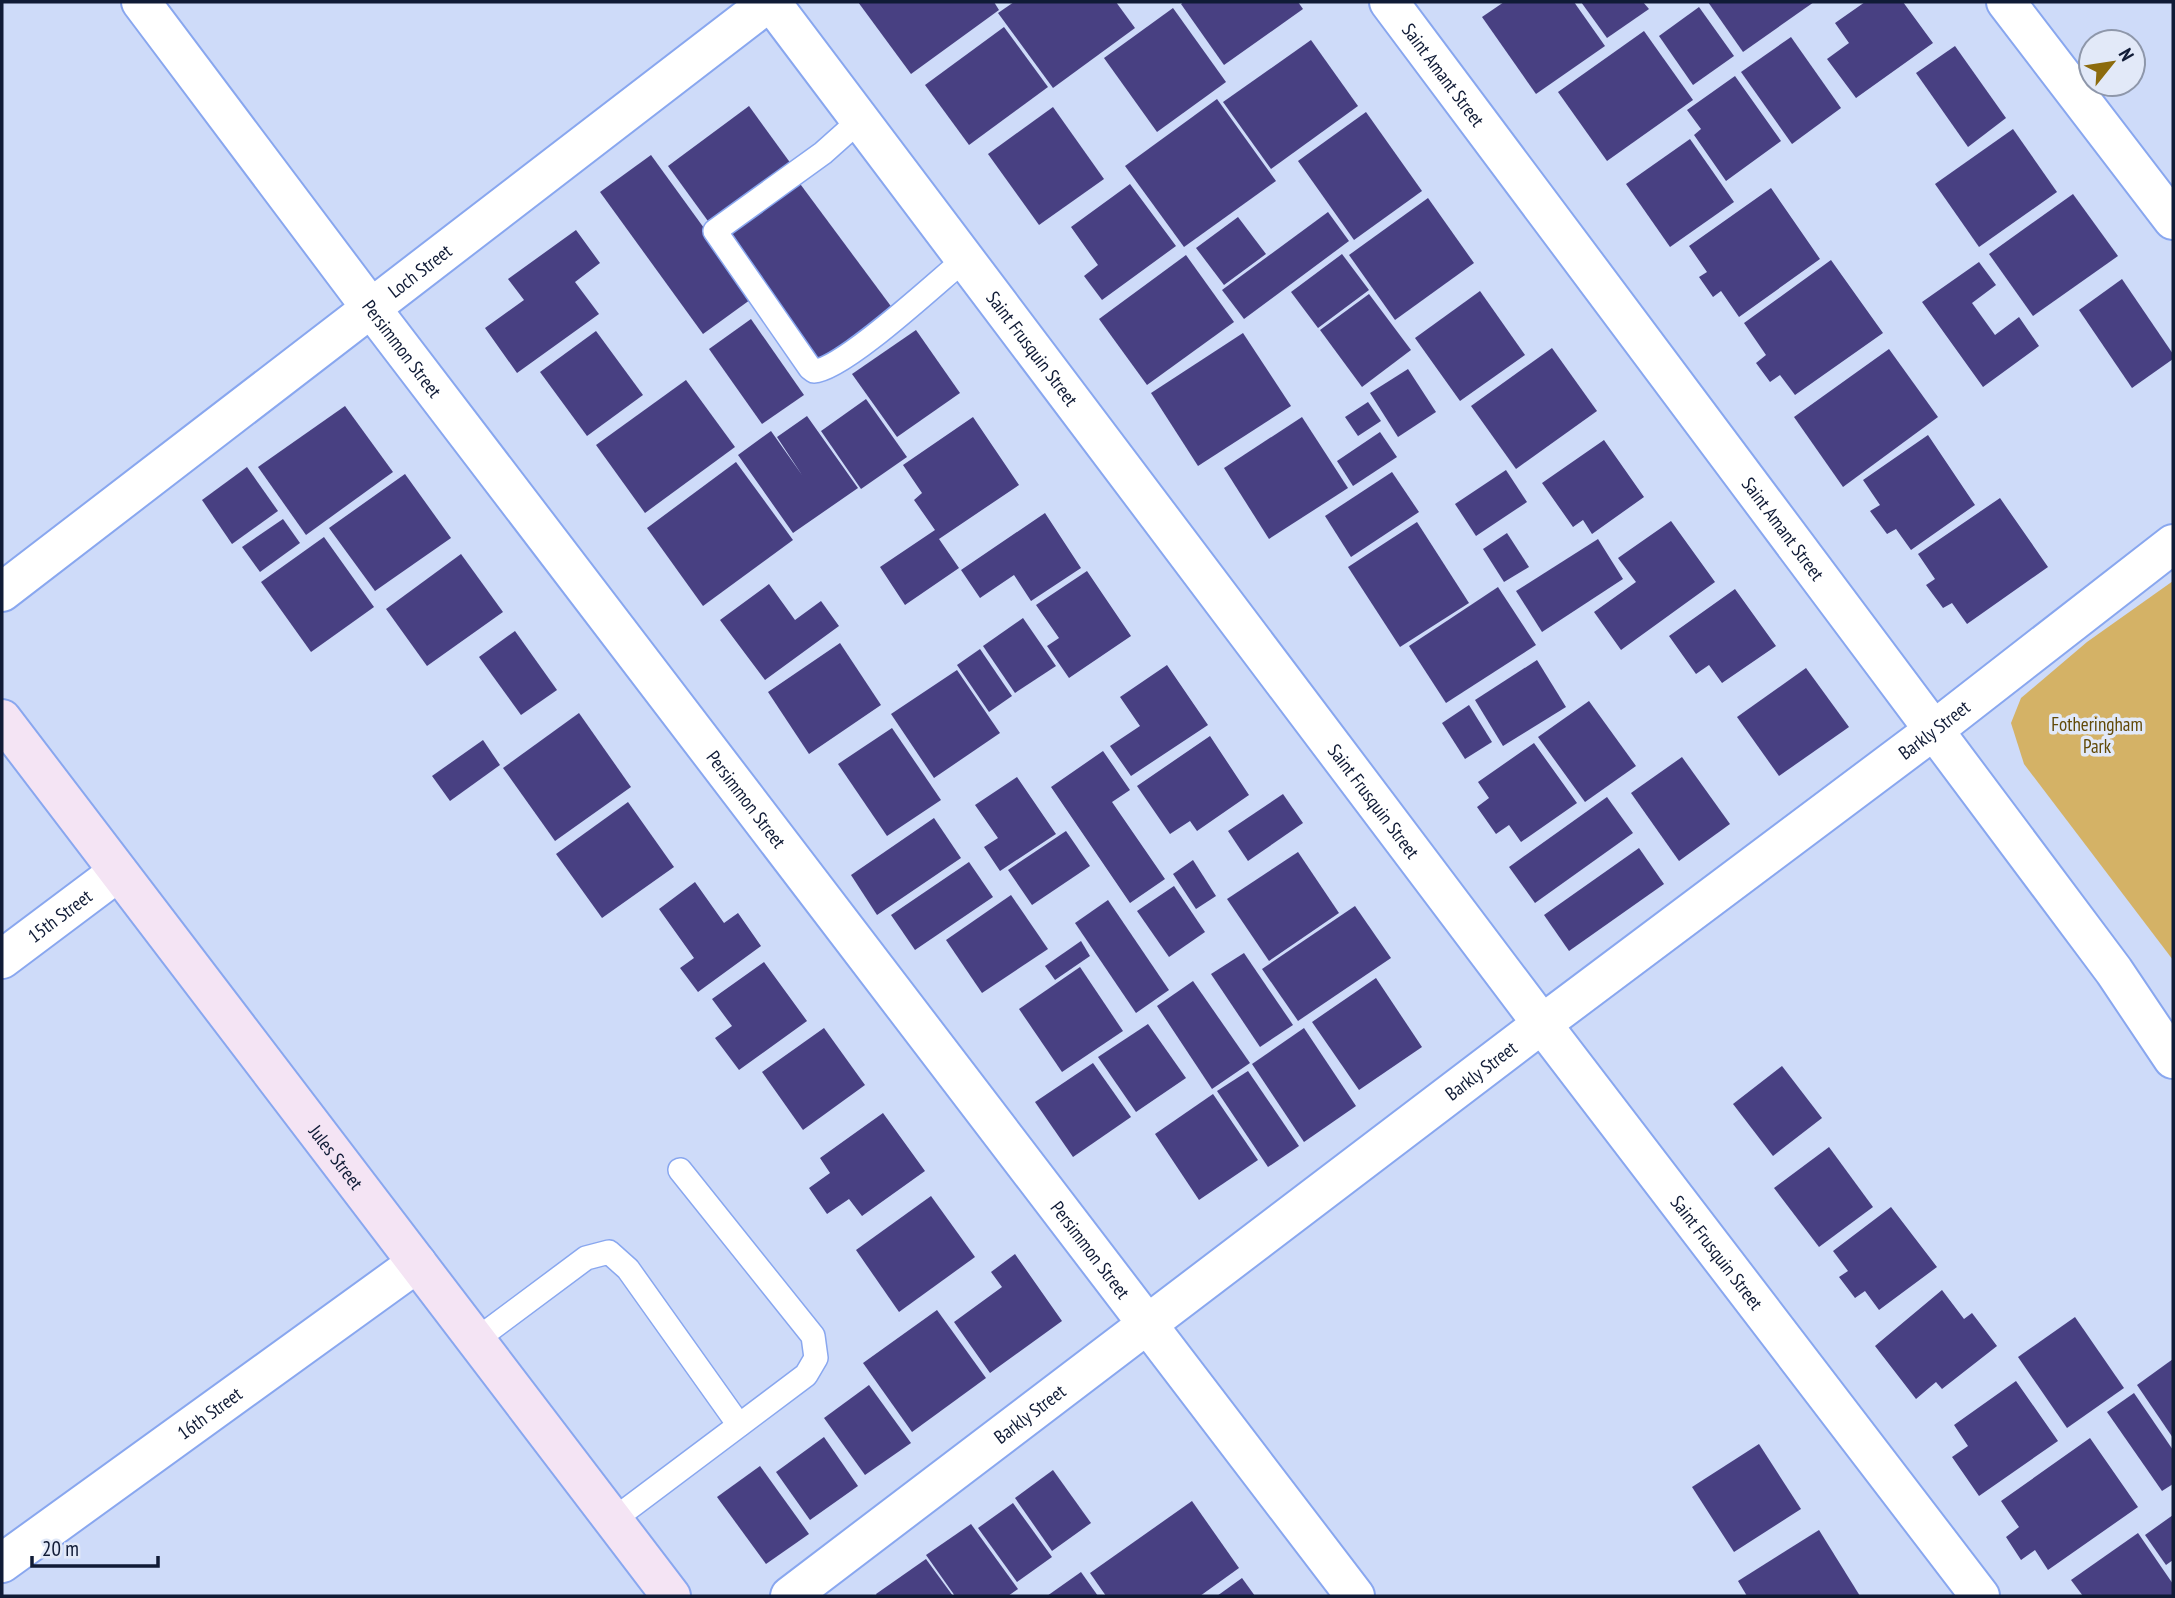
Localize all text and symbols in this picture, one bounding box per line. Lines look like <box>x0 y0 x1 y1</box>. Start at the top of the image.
street label: Saint Amant Street <box>1397 18 1490 132</box>
north arrow <box>2077 28 2147 98</box>
text: N <box>2114 44 2140 65</box>
street label: Loch Street <box>383 238 457 303</box>
street label: Saint Frusquin Street <box>981 286 1084 411</box>
street label: Persimmon Street <box>357 295 447 403</box>
street label: Saint Amant Street <box>1737 472 1830 586</box>
street label: Barkly Street <box>1893 694 1975 765</box>
park label: Fotheringham Park <box>2051 712 2143 758</box>
street label: Saint Frusquin Street <box>1323 739 1425 864</box>
street label: Persimmon Street <box>701 746 792 853</box>
street label: 15th Street <box>23 883 97 948</box>
street label: Barkly Street <box>1440 1035 1522 1105</box>
street label: Jules Street <box>303 1119 369 1195</box>
street label: Saint Frusquin Street <box>1666 1191 1769 1315</box>
street label: Persimmon Street <box>1046 1196 1136 1304</box>
street label: Barkly Street <box>989 1378 1071 1449</box>
street label: 16th Street <box>172 1381 247 1444</box>
scale bar <box>32 1524 158 1568</box>
text: 20 m <box>42 1535 79 1562</box>

